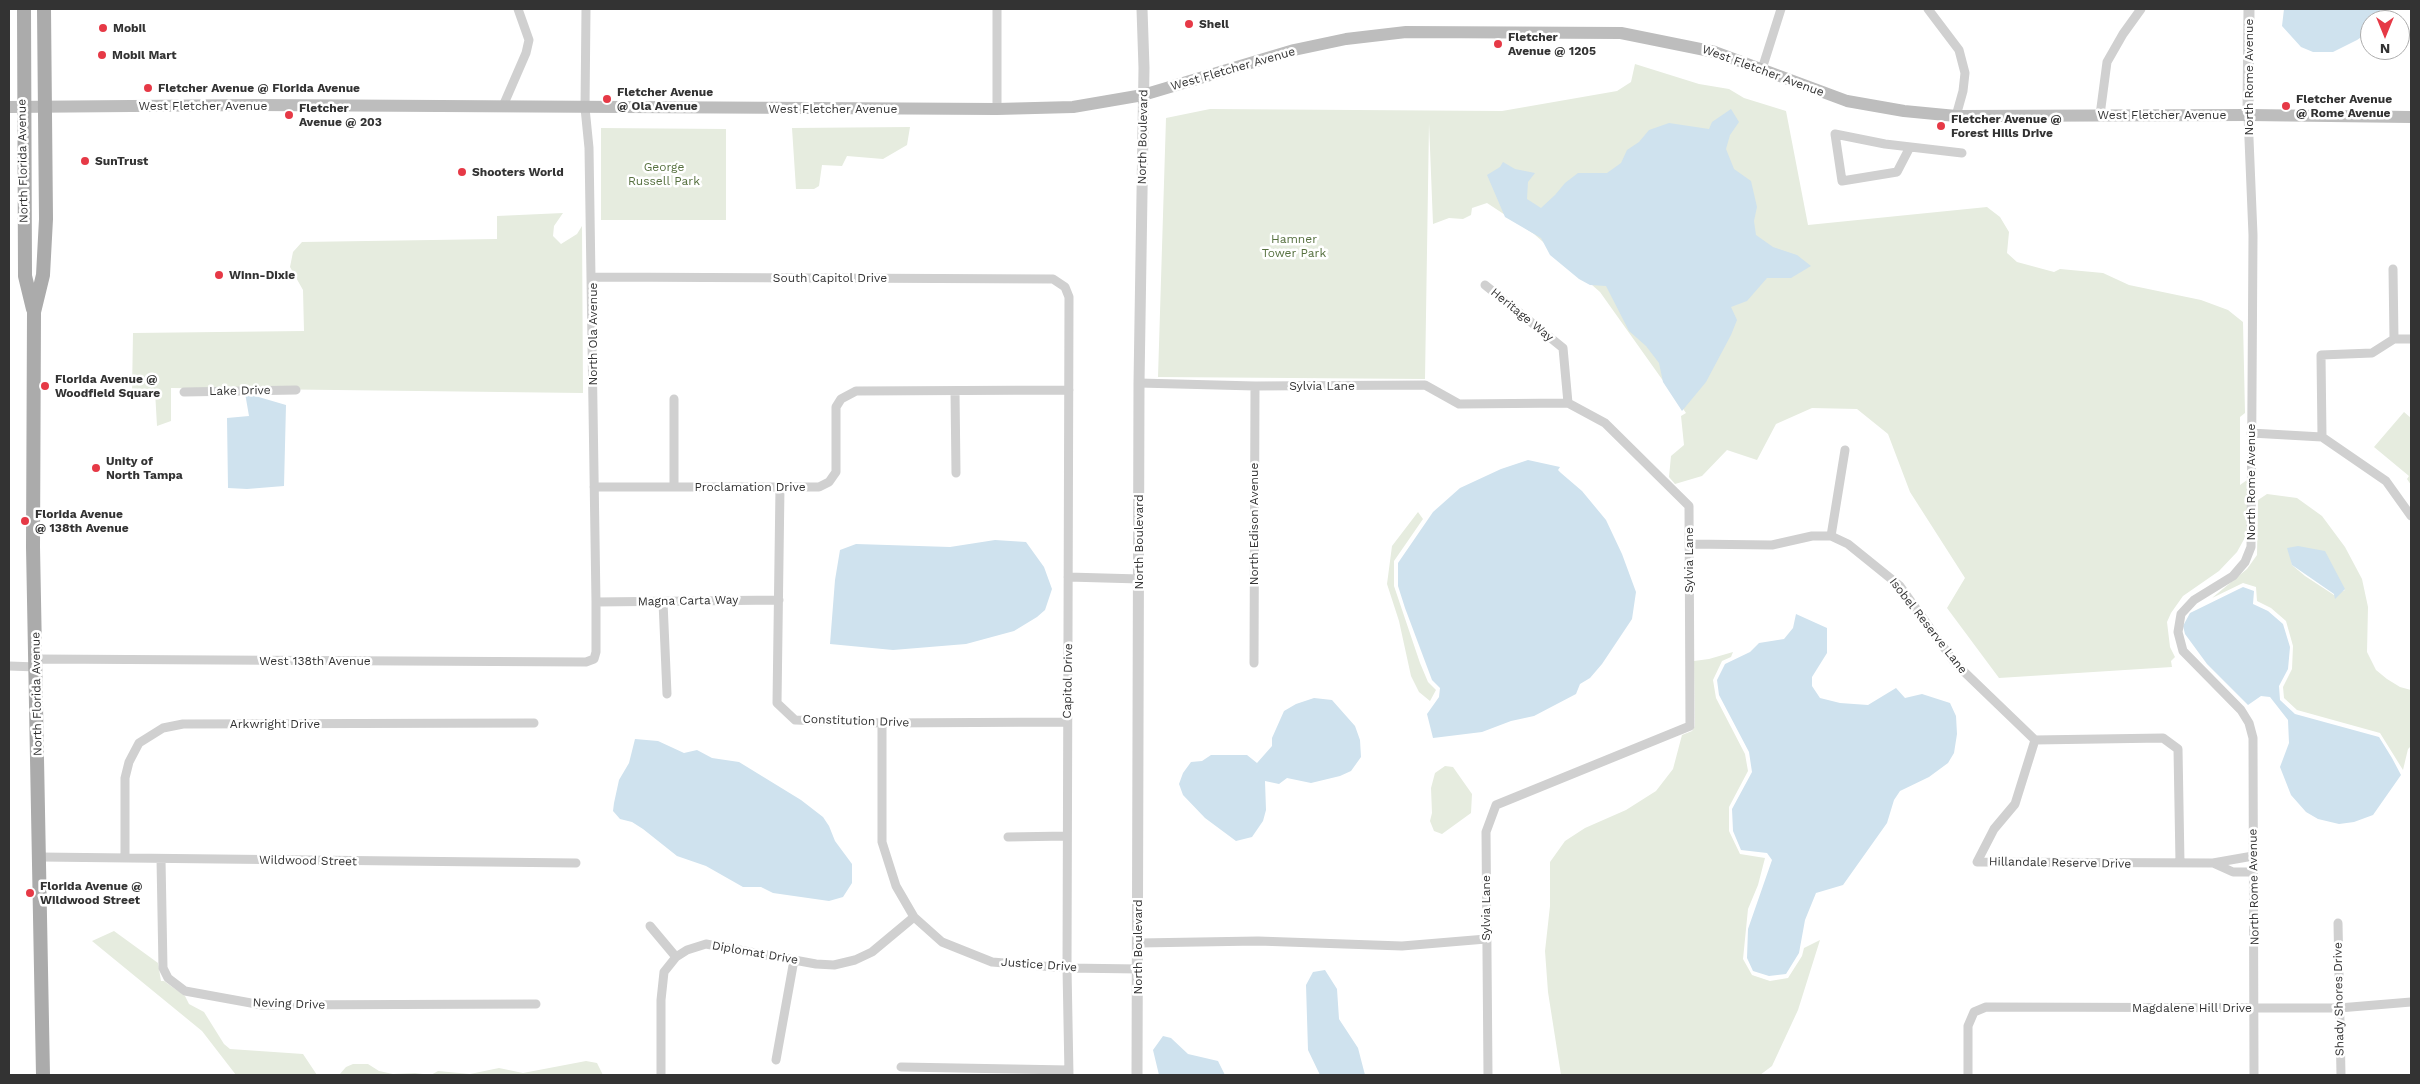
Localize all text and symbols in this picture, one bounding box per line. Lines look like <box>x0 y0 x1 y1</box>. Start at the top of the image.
north arrow <box>2360 10 2410 60</box>
place label: Shell <box>1199 17 1229 31</box>
marker: Shell <box>1183 18 1195 30</box>
street label: North Rome Avenue <box>2242 19 2256 135</box>
place label: Mobil <box>113 21 146 35</box>
marker: Mobil <box>97 22 109 34</box>
place label: Fletcher Avenue @ 1205 <box>1508 30 1596 58</box>
marker: Fletcher Avenue @ 1205 <box>1492 38 1504 50</box>
text: N <box>2380 41 2390 57</box>
street label: West Fletcher Avenue <box>1700 42 1826 100</box>
street label: West Fletcher Avenue <box>1169 44 1297 94</box>
place label: Mobil Mart <box>112 48 177 62</box>
marker: Mobil Mart <box>96 49 108 61</box>
place label: Fletcher Avenue @ Florida Avenue <box>158 81 360 95</box>
marker: Fletcher Avenue @ Florida Avenue <box>142 82 154 94</box>
place label: Fletcher Avenue @ Ola Avenue <box>617 85 713 113</box>
street label: North Boulevard <box>1135 89 1151 185</box>
place label: Fletcher Avenue @ Rome Avenue <box>2296 92 2392 120</box>
marker: Fletcher Avenue @ Ola Avenue <box>601 93 613 105</box>
street label: North Florida Avenue <box>15 99 31 223</box>
street label: West Fletcher Avenue <box>139 99 267 113</box>
marker: Fletcher Avenue @ Rome Avenue <box>2280 100 2292 112</box>
place label: Fletcher Avenue @ 203 <box>299 101 382 129</box>
street label: West Fletcher Avenue <box>769 102 897 116</box>
street label: West Fletcher Avenue <box>2098 108 2226 122</box>
marker: Fletcher Avenue @ 203 <box>283 109 295 121</box>
place label: Fletcher Avenue @ Forest Hills Drive <box>1951 112 2062 140</box>
marker: Fletcher Avenue @ Forest Hills Drive <box>1935 120 1947 132</box>
place label: SunTrust <box>95 154 148 168</box>
marker: SunTrust <box>79 155 91 167</box>
park label: George Russell Park <box>628 160 700 188</box>
place label: Shooters World <box>472 165 564 179</box>
marker: Shooters World <box>456 166 468 178</box>
park label: Hamner Tower Park <box>1262 232 1326 260</box>
place label: Winn-Dixie <box>229 268 295 282</box>
marker: Winn-Dixie <box>213 269 225 281</box>
street label: South Capitol Drive <box>773 271 887 285</box>
street label: North Ola Avenue <box>586 283 600 385</box>
street label: Heritage Way <box>1488 285 1556 345</box>
place label: Florida Avenue @ Woodfield Square <box>55 372 160 400</box>
street label: Sylvia Lane <box>1289 379 1355 393</box>
marker: Florida Avenue @ Woodfield Square <box>39 380 51 392</box>
street label: Lake Drive <box>209 383 271 399</box>
street label: North Rome Avenue <box>2244 424 2258 540</box>
place label: Unity of North Tampa <box>106 454 183 482</box>
marker: Unity of North Tampa <box>90 462 102 474</box>
street label: North Edison Avenue <box>1247 463 1261 585</box>
street label: Proclamation Drive <box>694 480 806 494</box>
street label: North Boulevard <box>1132 495 1146 589</box>
place label: Florida Avenue @ 138th Avenue <box>35 507 129 535</box>
marker: Florida Avenue @ 138th Avenue <box>19 515 31 527</box>
street label: Sylvia Lane <box>1682 527 1696 593</box>
street label: Isobel Reserve Lane <box>1886 575 1970 677</box>
street label: Magna Carta Way <box>637 593 739 609</box>
street label: North Florida Avenue <box>29 632 45 756</box>
street label: Capitol Drive <box>1060 643 1076 719</box>
street label: West 138th Avenue <box>259 654 371 668</box>
street label: Constitution Drive <box>802 712 910 730</box>
street label: Arkwright Drive <box>230 717 320 731</box>
street label: North Rome Avenue <box>2246 828 2262 946</box>
street label: Wildwood Street <box>259 853 357 869</box>
street label: Hillandale Reserve Drive <box>1989 855 2131 871</box>
street label: Sylvia Lane <box>1479 875 1493 941</box>
place label: Florida Avenue @ Wildwood Street <box>40 879 143 907</box>
marker: Florida Avenue @ Wildwood Street <box>24 887 36 899</box>
street label: North Boulevard <box>1131 900 1145 994</box>
street label: Diplomat Drive <box>711 938 799 968</box>
street label: Shady Shores Drive <box>2331 942 2347 1056</box>
street label: Justice Drive <box>1000 955 1078 975</box>
street label: Neving Drive <box>252 996 326 1012</box>
street label: Magdalene Hill Drive <box>2132 1001 2252 1015</box>

